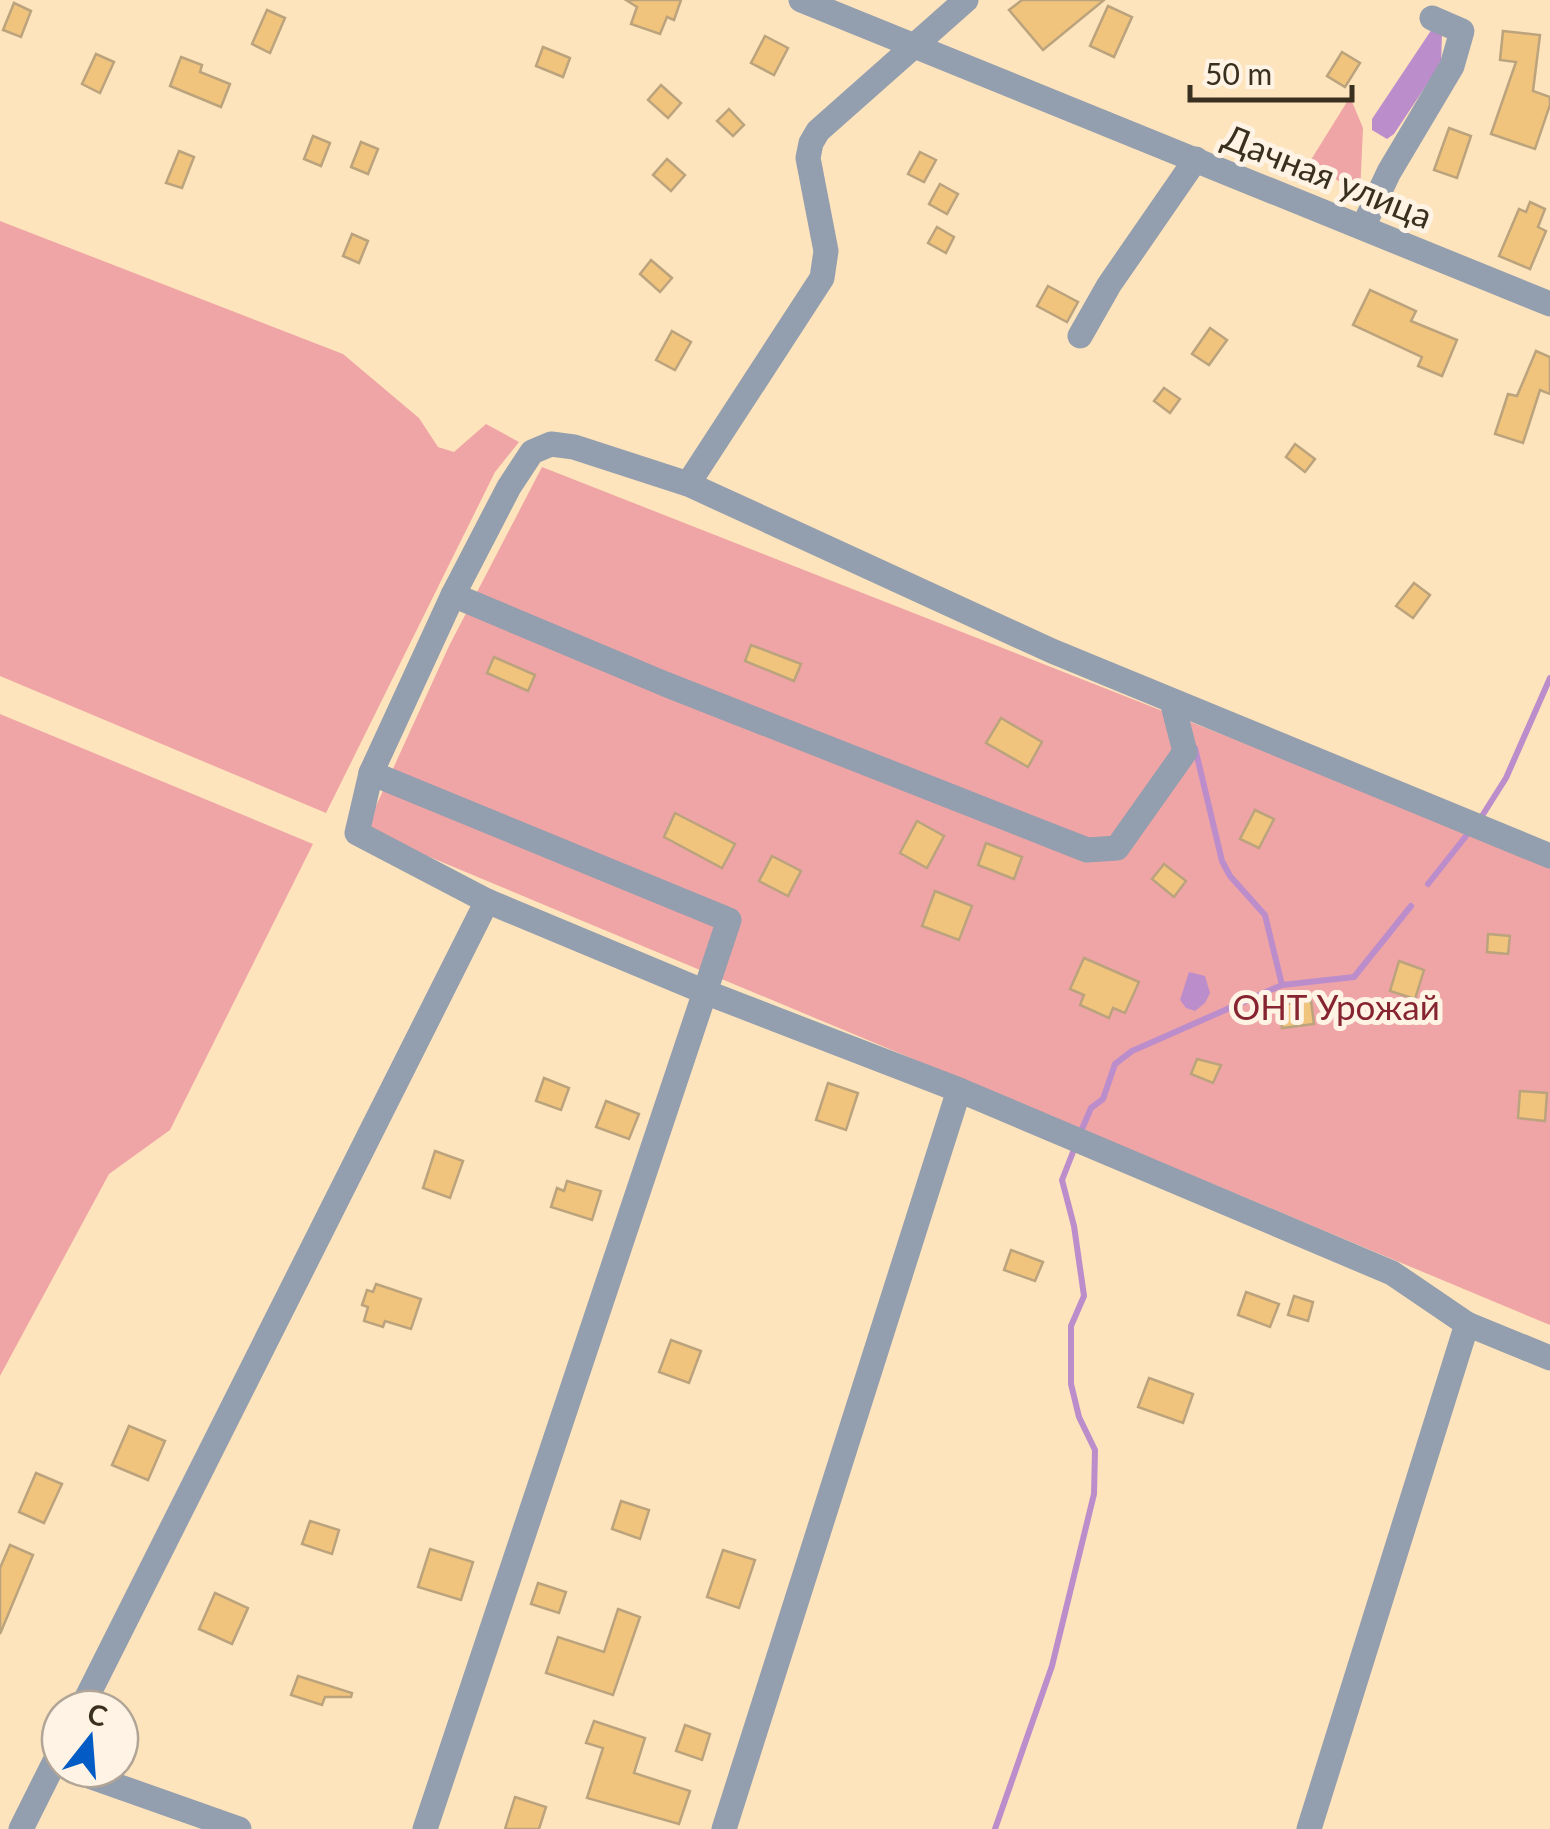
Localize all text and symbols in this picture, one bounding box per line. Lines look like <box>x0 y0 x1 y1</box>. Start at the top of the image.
scale bar <box>1190 40 1352 102</box>
text: 50 m <box>1205 55 1272 91</box>
street label: Дачная улица <box>1217 114 1439 236</box>
park label: ОНТ Урожай <box>1232 985 1440 1027</box>
north arrow <box>40 1689 140 1789</box>
text: С <box>84 1695 112 1733</box>

